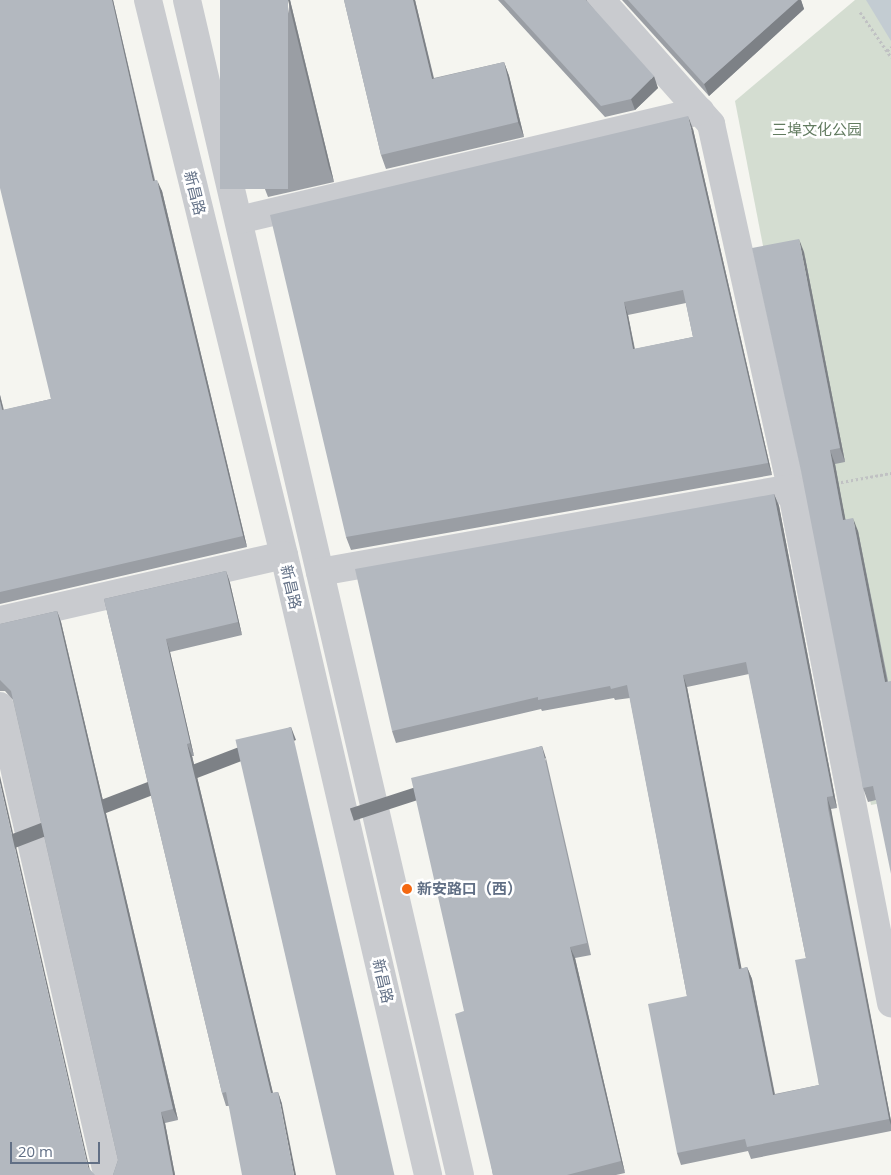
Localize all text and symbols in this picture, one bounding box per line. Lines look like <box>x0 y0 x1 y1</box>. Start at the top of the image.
park label: 三埠文化公园 <box>772 121 862 139</box>
street label: 新昌路 <box>181 169 209 217</box>
street label: 新昌路 <box>277 563 305 611</box>
place label: 新安路口（西） <box>417 880 522 898</box>
marker: 新安路口（西） <box>401 883 413 895</box>
street label: 新昌路 <box>369 957 397 1005</box>
scale bar <box>12 1132 102 1164</box>
text: 20 m <box>18 1141 53 1161</box>

